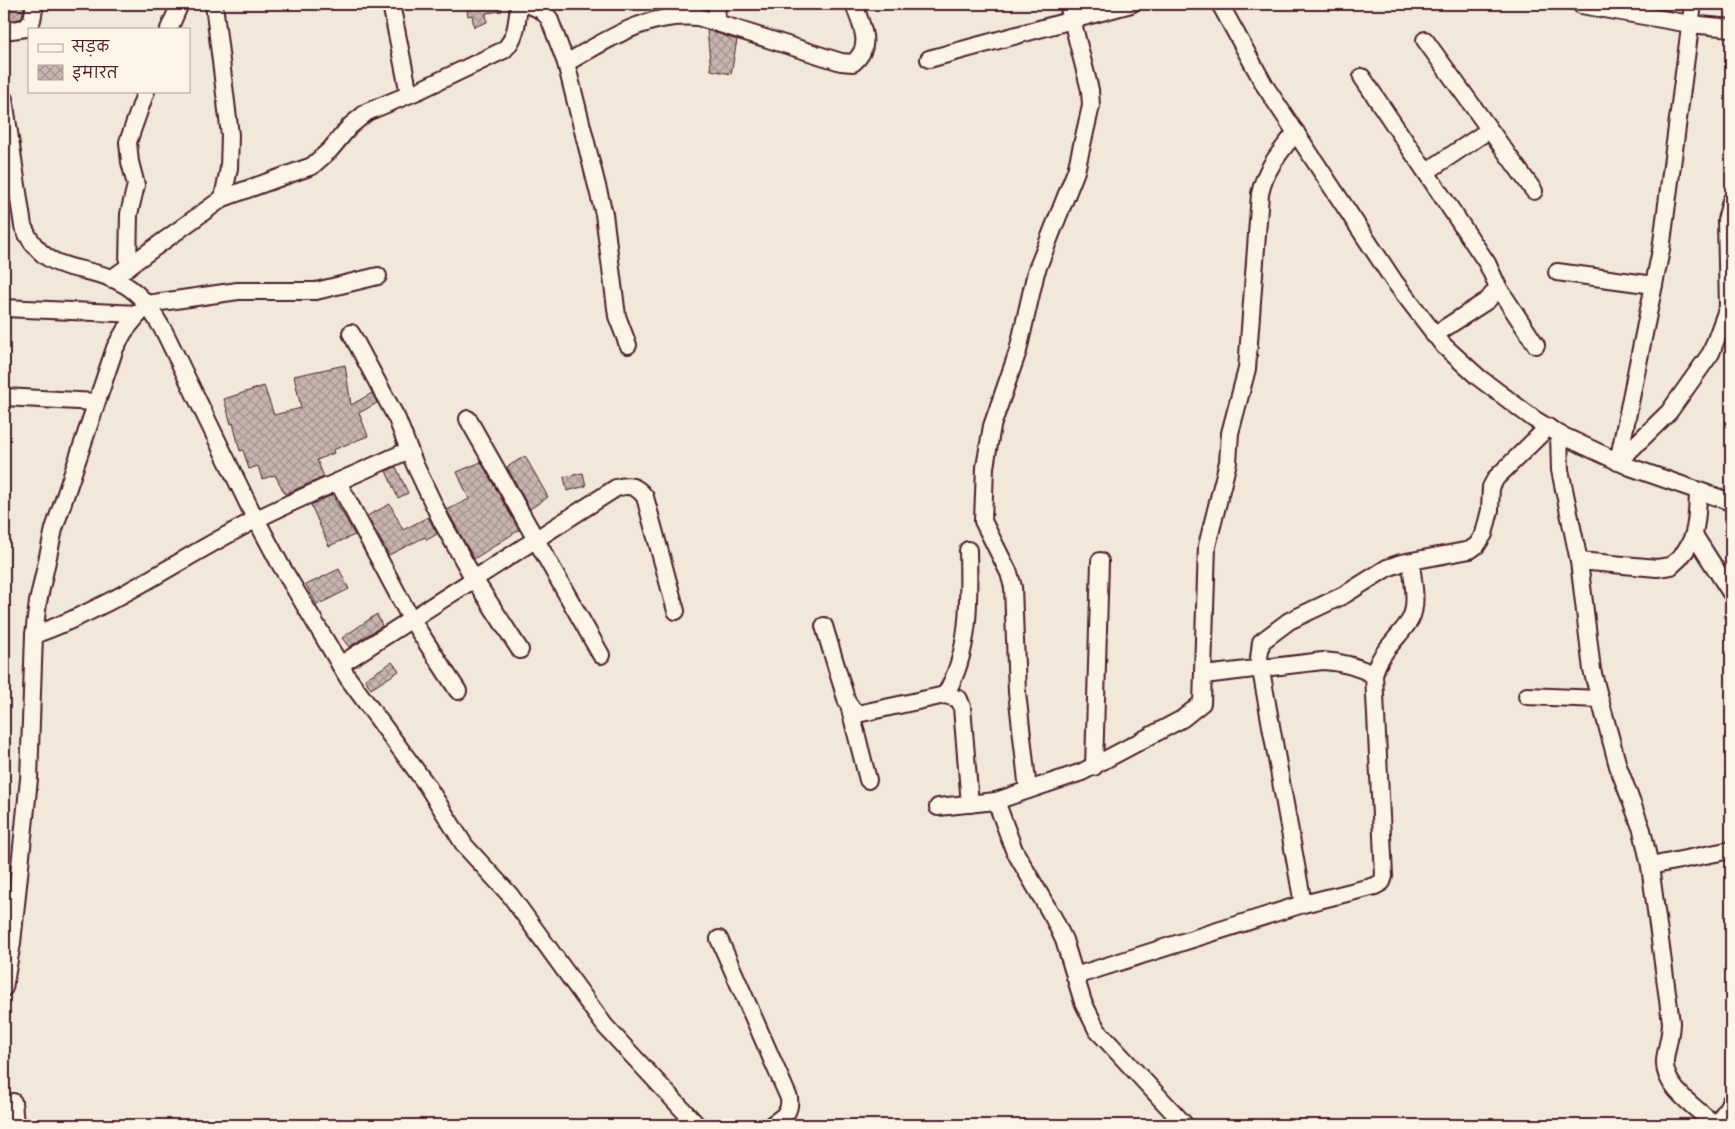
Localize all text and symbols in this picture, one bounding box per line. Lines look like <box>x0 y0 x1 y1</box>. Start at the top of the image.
legend <box>28 28 190 92</box>
text: सड़क <box>71 34 110 60</box>
text: इमारत <box>72 60 119 86</box>

